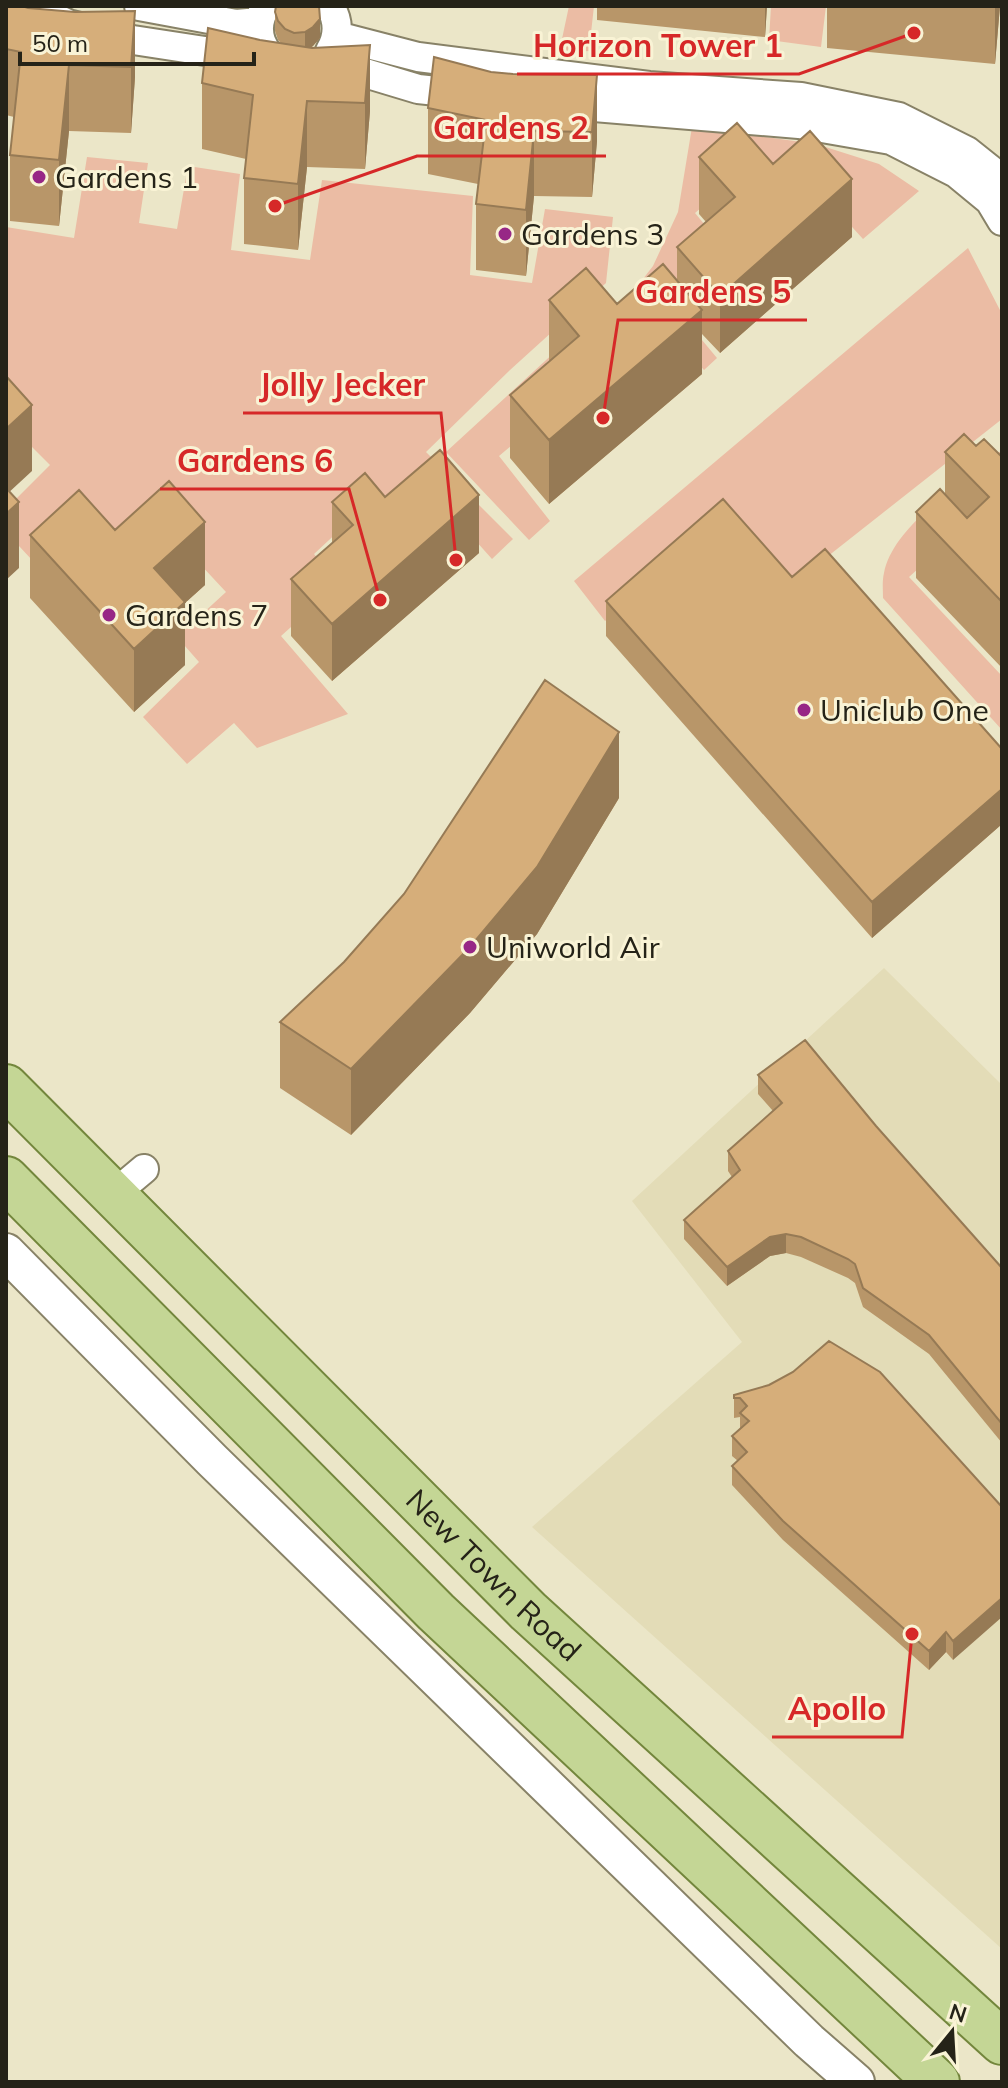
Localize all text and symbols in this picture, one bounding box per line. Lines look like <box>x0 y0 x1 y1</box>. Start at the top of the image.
scale bar <box>20 16 254 66</box>
callout: Horizon Tower 1 <box>517 18 799 74</box>
text: Horizon Tower 1 <box>533 25 783 65</box>
text: 50 m <box>32 28 88 58</box>
callout: Gardens 2 <box>417 100 606 156</box>
text: Gardens 2 <box>433 107 589 147</box>
place label: Gardens 1 <box>55 158 198 196</box>
marker: Gardens 1 <box>30 168 48 186</box>
place label: Gardens 3 <box>521 215 664 253</box>
marker: Gardens 3 <box>496 225 514 243</box>
callout: Gardens 5 <box>618 264 807 320</box>
text: Gardens 5 <box>635 271 791 311</box>
callout: Jolly Jecker <box>243 357 441 413</box>
text: Jolly Jecker <box>259 364 425 404</box>
callout: Gardens 6 <box>160 433 349 489</box>
text: Gardens 6 <box>177 440 333 480</box>
place label: Gardens 7 <box>125 596 268 634</box>
marker: Gardens 7 <box>100 606 118 624</box>
place label: Uniclub One <box>820 691 989 729</box>
marker: Uniclub One <box>795 701 813 719</box>
place label: Uniworld Air <box>486 928 660 966</box>
marker: Uniworld Air <box>461 938 479 956</box>
street label: New Town Road <box>398 1481 589 1669</box>
callout: Apollo <box>772 1681 902 1737</box>
text: Apollo <box>788 1688 886 1728</box>
north arrow <box>912 1992 992 2072</box>
text: N <box>946 1997 970 2029</box>

